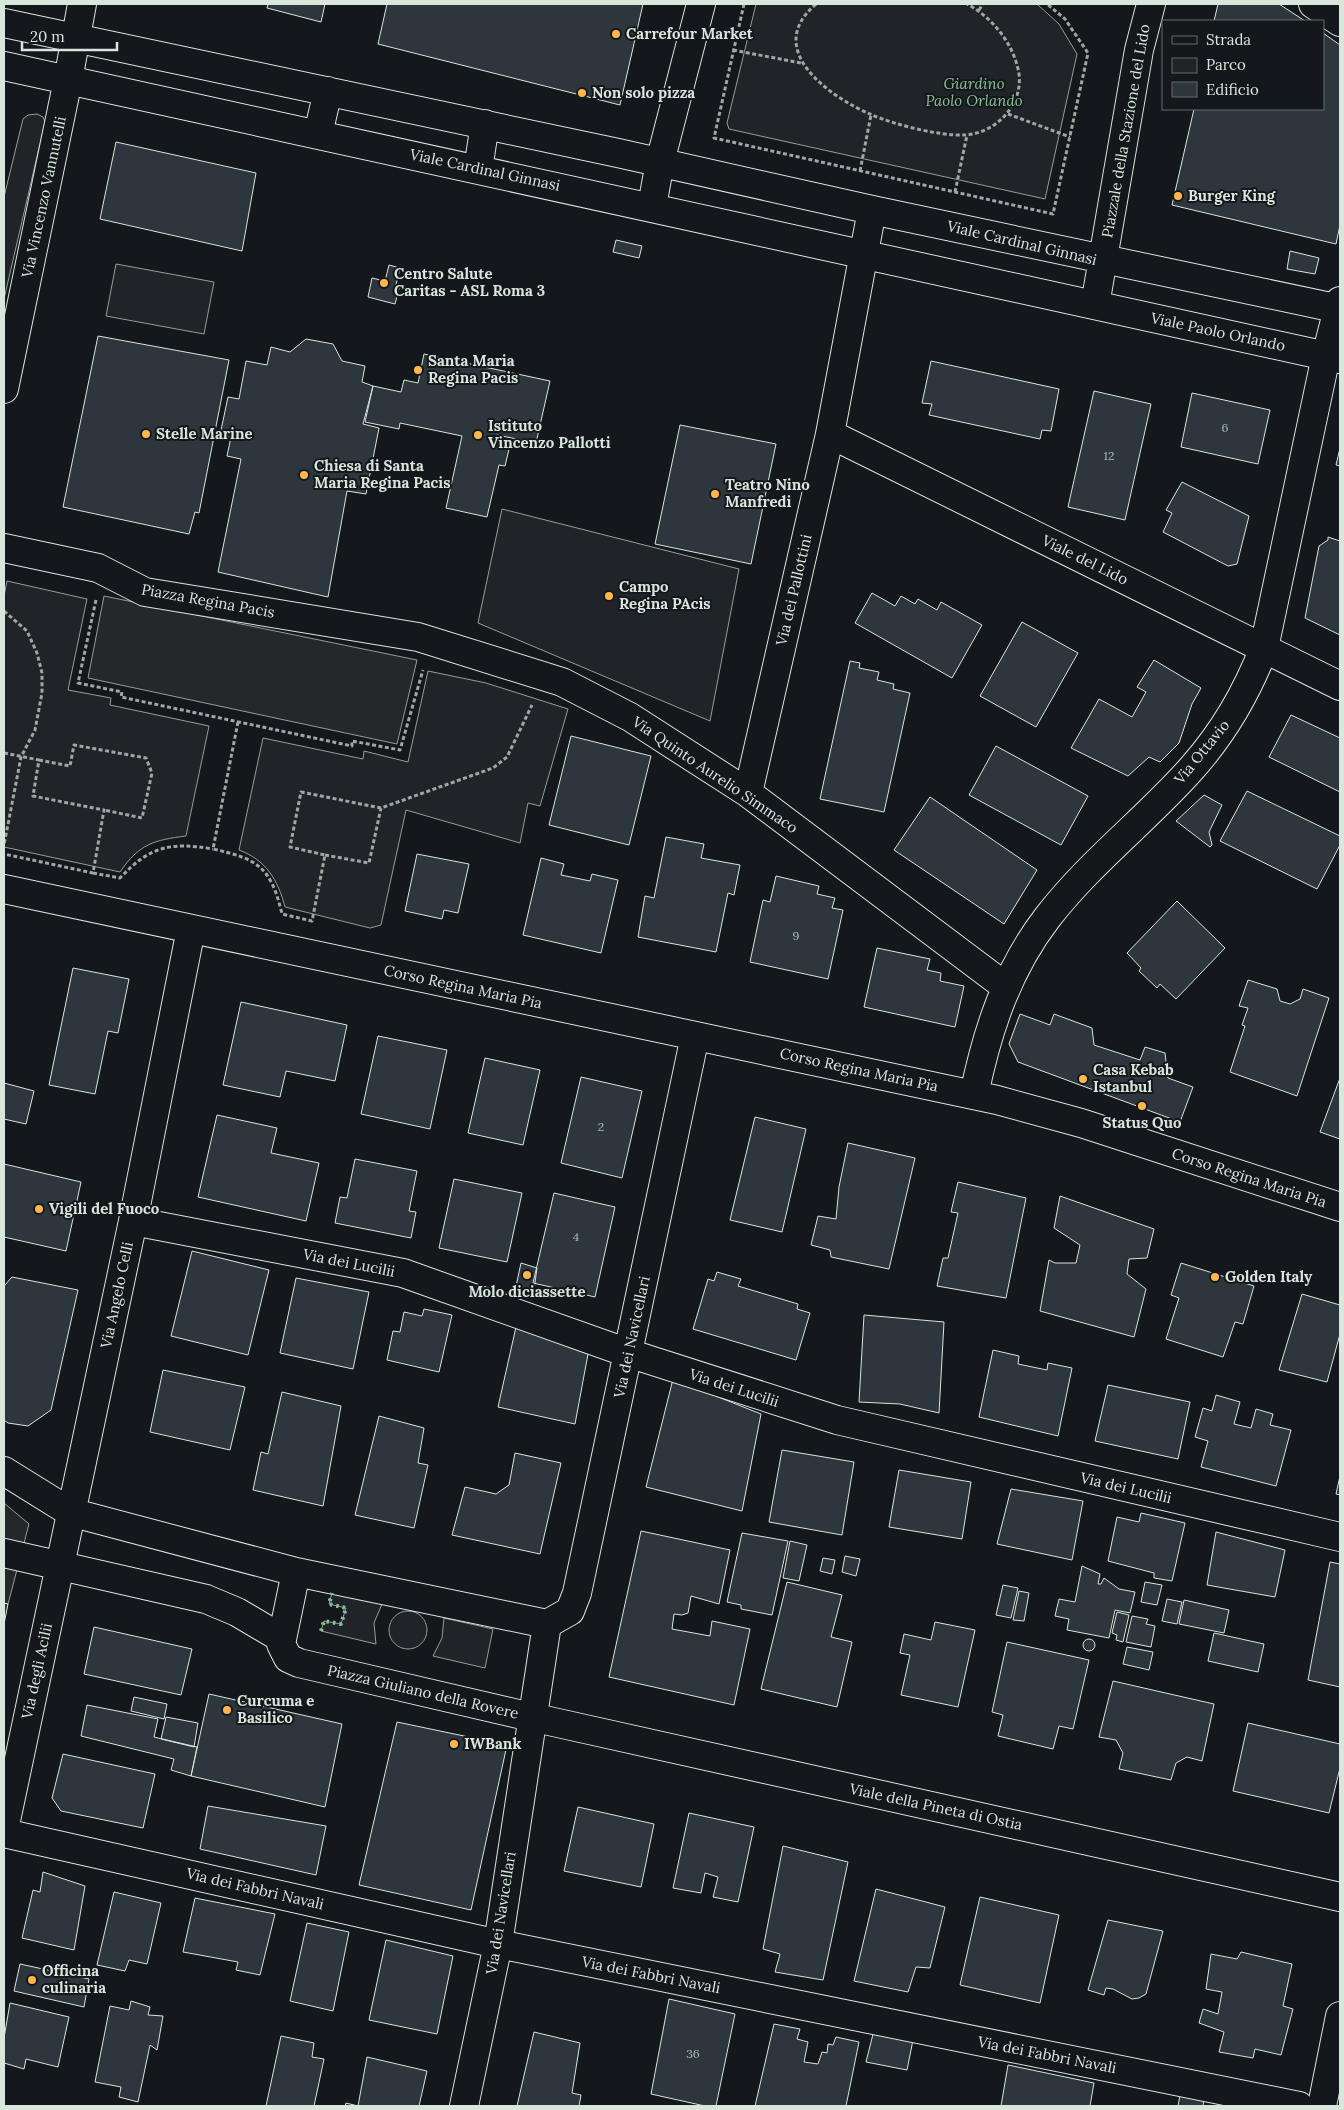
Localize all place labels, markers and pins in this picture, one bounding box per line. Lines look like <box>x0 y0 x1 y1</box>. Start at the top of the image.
place label: Carrefour Market <box>626 24 754 43</box>
marker: Carrefour Market <box>610 28 622 40</box>
place label: Non solo pizza <box>592 83 695 102</box>
marker: Non solo pizza <box>576 87 588 99</box>
place label: Burger King <box>1188 186 1276 205</box>
marker: Burger King <box>1172 190 1184 202</box>
place label: Centro Salute Caritas - ASL Roma 3 <box>394 264 545 300</box>
marker: Centro Salute Caritas - ASL Roma 3 <box>378 277 390 289</box>
place label: Santa Maria Regina Pacis <box>428 351 518 387</box>
marker: Santa Maria Regina Pacis <box>412 364 424 376</box>
place label: Istituto Vincenzo Pallotti <box>488 416 611 452</box>
place label: Stelle Marine <box>156 424 253 443</box>
marker: Stelle Marine <box>140 428 152 440</box>
marker: Istituto Vincenzo Pallotti <box>472 429 484 441</box>
place label: Chiesa di Santa Maria Regina Pacis <box>314 456 451 492</box>
marker: Chiesa di Santa Maria Regina Pacis <box>298 469 310 481</box>
place label: Teatro Nino Manfredi <box>725 475 810 511</box>
marker: Teatro Nino Manfredi <box>709 488 721 500</box>
place label: Campo Regina PAcis <box>619 577 711 613</box>
marker: Campo Regina PAcis <box>603 590 615 602</box>
place label: Casa Kebab Istanbul <box>1093 1060 1174 1096</box>
marker: Casa Kebab Istanbul <box>1077 1073 1089 1085</box>
marker: Status Quo <box>1136 1100 1148 1112</box>
place label: Status Quo <box>1103 1113 1182 1132</box>
place label: Vigili del Fuoco <box>49 1199 160 1218</box>
marker: Vigili del Fuoco <box>33 1203 45 1215</box>
place label: Golden Italy <box>1225 1267 1313 1286</box>
marker: Molo diciassette <box>521 1269 533 1281</box>
marker: Golden Italy <box>1209 1271 1221 1283</box>
place label: Molo diciassette <box>468 1282 586 1301</box>
place label: Curcuma e Basilico <box>237 1691 314 1727</box>
marker: Curcuma e Basilico <box>221 1704 233 1716</box>
place label: IWBank <box>464 1734 521 1753</box>
marker: IWBank <box>448 1738 460 1750</box>
place label: Officina culinaria <box>42 1961 106 1997</box>
marker: Officina culinaria <box>26 1974 38 1986</box>

